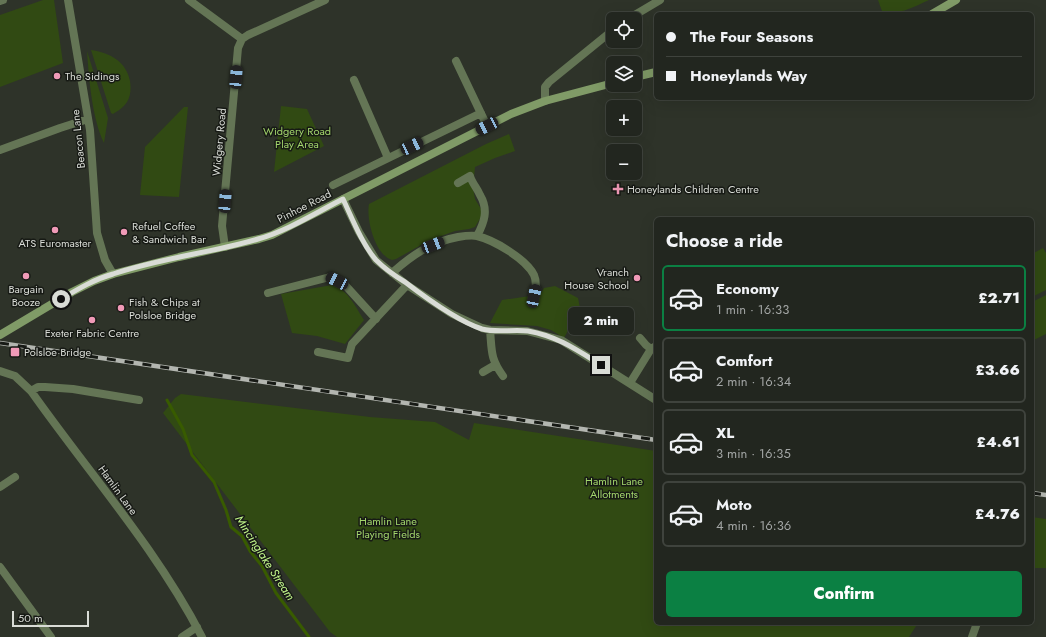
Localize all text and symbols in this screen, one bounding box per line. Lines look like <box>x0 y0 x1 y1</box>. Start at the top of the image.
map controls <box>606 12 642 180</box>
button: locate <box>606 12 642 48</box>
text: The Four Seasons <box>690 26 813 48</box>
button: layers <box>606 56 642 92</box>
car <box>229 65 243 89</box>
text: Honeylands Way <box>690 65 807 87</box>
place label: The Sidings <box>65 68 120 84</box>
marker: The Sidings <box>52 71 62 81</box>
button: + <box>606 100 642 136</box>
street label: Widgery Road <box>208 107 230 177</box>
street label: Beacon Lane <box>67 108 89 169</box>
car <box>474 115 500 137</box>
park label: Widgery Road Play Area <box>263 123 331 152</box>
car <box>399 135 425 157</box>
button: − <box>606 144 642 180</box>
place label: Honeylands Children Centre <box>627 181 759 197</box>
marker: Honeylands Children Centre <box>612 183 624 195</box>
street label: Pinhoe Road <box>274 185 334 227</box>
car <box>218 189 232 213</box>
place label: Refuel Coffee & Sandwich Bar <box>132 218 206 247</box>
marker: ATS Euromaster <box>50 225 60 235</box>
marker: Refuel Coffee & Sandwich Bar <box>119 227 129 237</box>
text: Choose a ride <box>666 228 783 254</box>
place label: ATS Euromaster <box>19 235 92 251</box>
car <box>420 235 446 255</box>
place label: Vranch House School <box>564 264 629 293</box>
car <box>324 270 350 292</box>
marker: Bargain Booze <box>21 271 31 281</box>
marker: Vranch House School <box>632 273 642 283</box>
text: Economy <box>716 278 779 300</box>
icon: car <box>668 280 704 316</box>
place label: Bargain Booze <box>8 281 44 310</box>
car <box>526 283 542 309</box>
text: £2.71 <box>978 287 1020 309</box>
route start <box>52 290 70 308</box>
place label: Fish & Chips at Polsloe Bridge <box>129 294 200 323</box>
text: 1 min · 16:33 <box>716 300 789 319</box>
marker: Fish & Chips at Polsloe Bridge <box>116 303 126 313</box>
callout: 2 min <box>568 307 634 335</box>
text: 2 min <box>584 311 618 330</box>
marker: Exeter Fabric Centre <box>87 315 97 325</box>
place label: Exeter Fabric Centre <box>45 325 140 341</box>
place label: Polsloe Bridge <box>24 344 91 360</box>
marker: Polsloe Bridge <box>9 346 21 358</box>
text: Comfort <box>716 350 773 372</box>
icon: car <box>668 352 704 388</box>
route end <box>592 356 610 374</box>
text: £3.66 <box>975 359 1020 381</box>
text: 2 min · 16:34 <box>716 372 791 391</box>
text: XL <box>716 422 734 444</box>
icon: car <box>668 424 704 460</box>
text: £4.61 <box>976 431 1020 453</box>
text: 3 min · 16:35 <box>716 444 791 463</box>
street label: Hamlin Lane <box>95 462 142 518</box>
park label: Hamlin Lane Allotments <box>585 473 643 502</box>
text: Moto <box>716 494 752 516</box>
icon: car <box>668 496 704 532</box>
text: £4.76 <box>975 503 1020 525</box>
water label: Mincinglake Stream <box>231 512 299 604</box>
park label: Hamlin Lane Playing Fields <box>356 513 421 542</box>
text: 4 min · 16:36 <box>716 516 791 535</box>
button: Confirm <box>666 571 1022 617</box>
scale bar <box>12 609 89 628</box>
text: 50 m <box>18 610 43 626</box>

